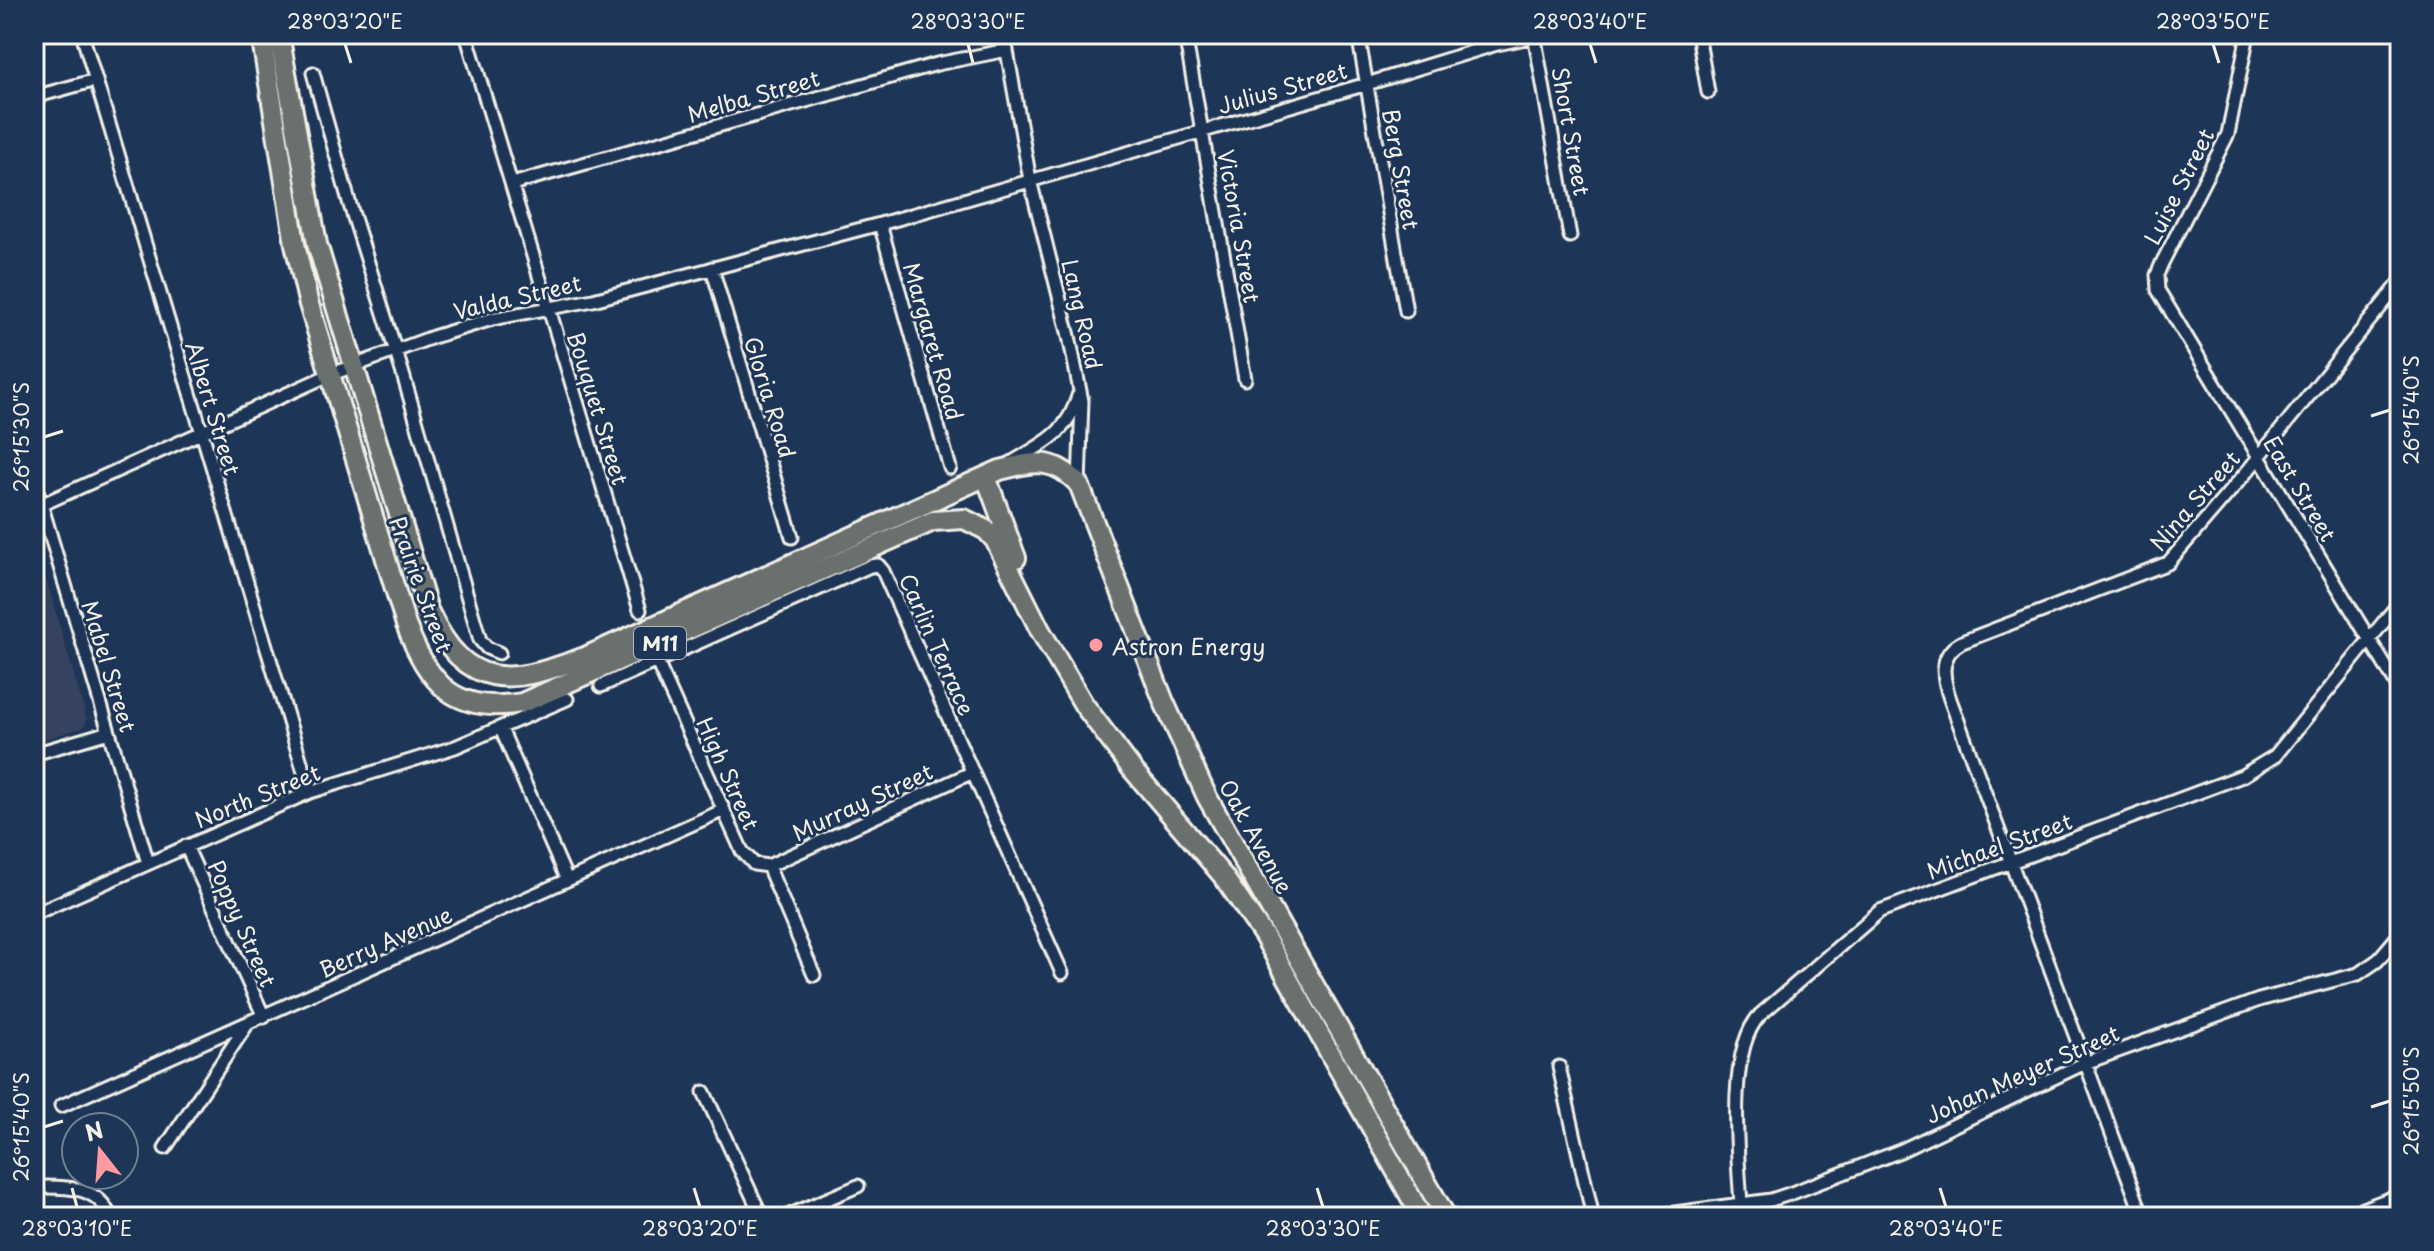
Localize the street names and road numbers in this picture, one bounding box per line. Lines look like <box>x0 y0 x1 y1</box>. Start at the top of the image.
street label: Julius Street <box>1214 53 1350 121</box>
street label: Melba Street <box>683 60 823 130</box>
street label: Short Street <box>1544 64 1600 198</box>
street label: Berg Street <box>1375 106 1429 232</box>
street label: Luise Street <box>2135 122 2221 250</box>
street label: Victoria Street <box>1210 147 1270 305</box>
street label: Lang Road <box>1054 256 1112 372</box>
street label: Margaret Road <box>896 258 972 424</box>
street label: Valda Street <box>450 265 584 327</box>
street label: Bouquet Street <box>560 327 638 489</box>
street label: Gloria Road <box>737 332 805 462</box>
street label: Albert Street <box>178 337 250 479</box>
street label: East Street <box>2256 429 2346 547</box>
street label: Nina Street <box>2141 443 2247 557</box>
street label: Prairie Street <box>382 511 462 657</box>
street label: Carlin Terrace <box>892 568 984 720</box>
street label: Mabel Street <box>74 596 146 736</box>
road number: M11 <box>634 627 686 659</box>
street label: High Street <box>689 711 769 835</box>
street label: Murray Street <box>786 754 938 848</box>
street label: North Street <box>189 755 325 835</box>
street label: Oak Avenue <box>1212 773 1302 899</box>
street label: Michael Street <box>1922 803 2076 887</box>
street label: Poppy Street <box>200 854 286 992</box>
street label: Berry Avenue <box>313 897 457 985</box>
street label: Johan Meyer Street <box>1920 1015 2124 1131</box>

